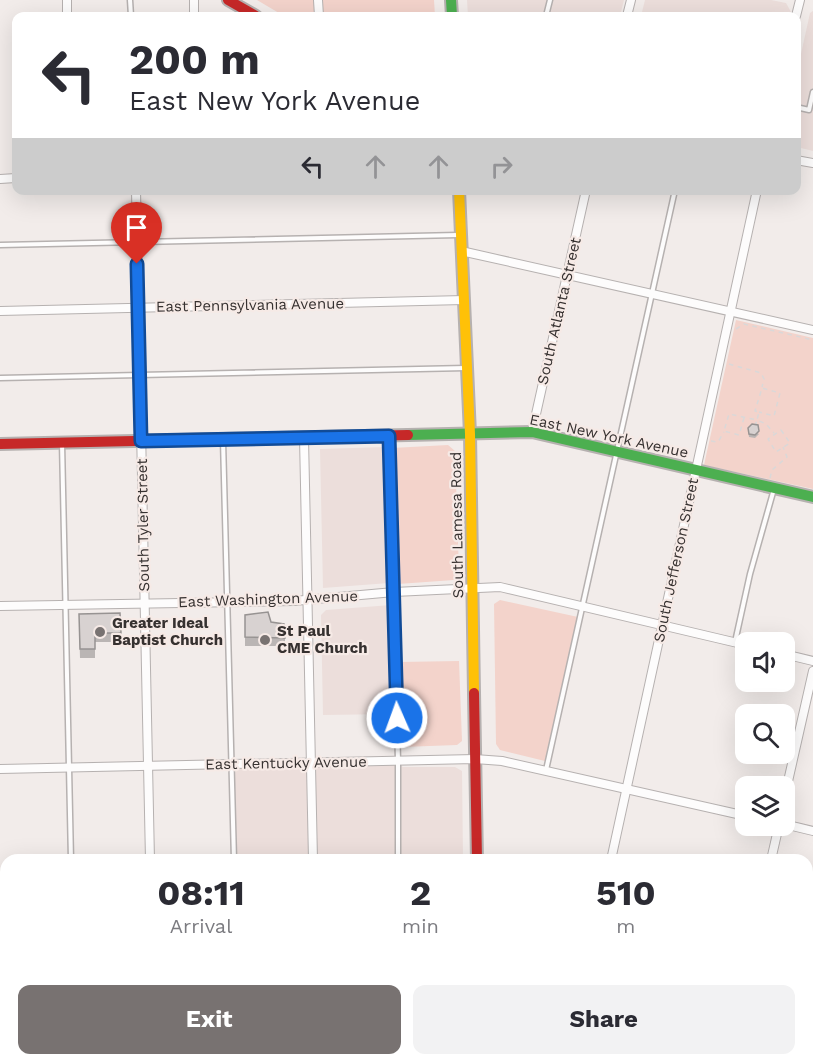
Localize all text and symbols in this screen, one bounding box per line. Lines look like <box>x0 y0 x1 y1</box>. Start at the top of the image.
text: 200 m <box>129 35 260 84</box>
icon: left <box>30 36 108 114</box>
text: East New York Avenue <box>129 85 420 117</box>
icon: left <box>296 150 329 183</box>
icon: ahead <box>359 150 392 183</box>
icon: ahead <box>422 150 455 183</box>
icon: right <box>485 150 518 183</box>
pin <box>111 202 162 264</box>
icon: arrive <box>120 211 153 244</box>
street label: South Atlanta Street <box>533 235 585 386</box>
street label: East Pennsylvania Avenue <box>156 294 344 316</box>
street label: East New York Avenue <box>528 410 690 462</box>
street label: South Lamesa Road <box>447 451 467 599</box>
street label: South Tyler Street <box>133 458 153 592</box>
street label: South Jefferson Street <box>650 475 702 644</box>
street label: East Washington Avenue <box>178 587 358 611</box>
place label: Greater Ideal Baptist Church <box>112 614 223 649</box>
place label: St Paul CME Church <box>277 622 368 657</box>
marker: Greater Ideal Baptist Church <box>93 625 107 639</box>
map controls <box>735 632 795 836</box>
button: sound <box>735 632 795 692</box>
marker: St Paul CME Church <box>258 633 272 647</box>
position arrow <box>365 686 429 750</box>
button: search <box>735 704 795 764</box>
street label: East Kentucky Avenue <box>205 753 367 773</box>
button: layers <box>735 776 795 836</box>
text: 08:11 <box>157 872 245 914</box>
text: 2 <box>410 872 431 914</box>
text: 510 <box>596 872 656 914</box>
text: Arrival <box>170 914 232 938</box>
text: min <box>402 914 439 938</box>
text: m <box>616 914 635 938</box>
button: Exit <box>18 985 401 1054</box>
button: Share <box>413 985 795 1054</box>

